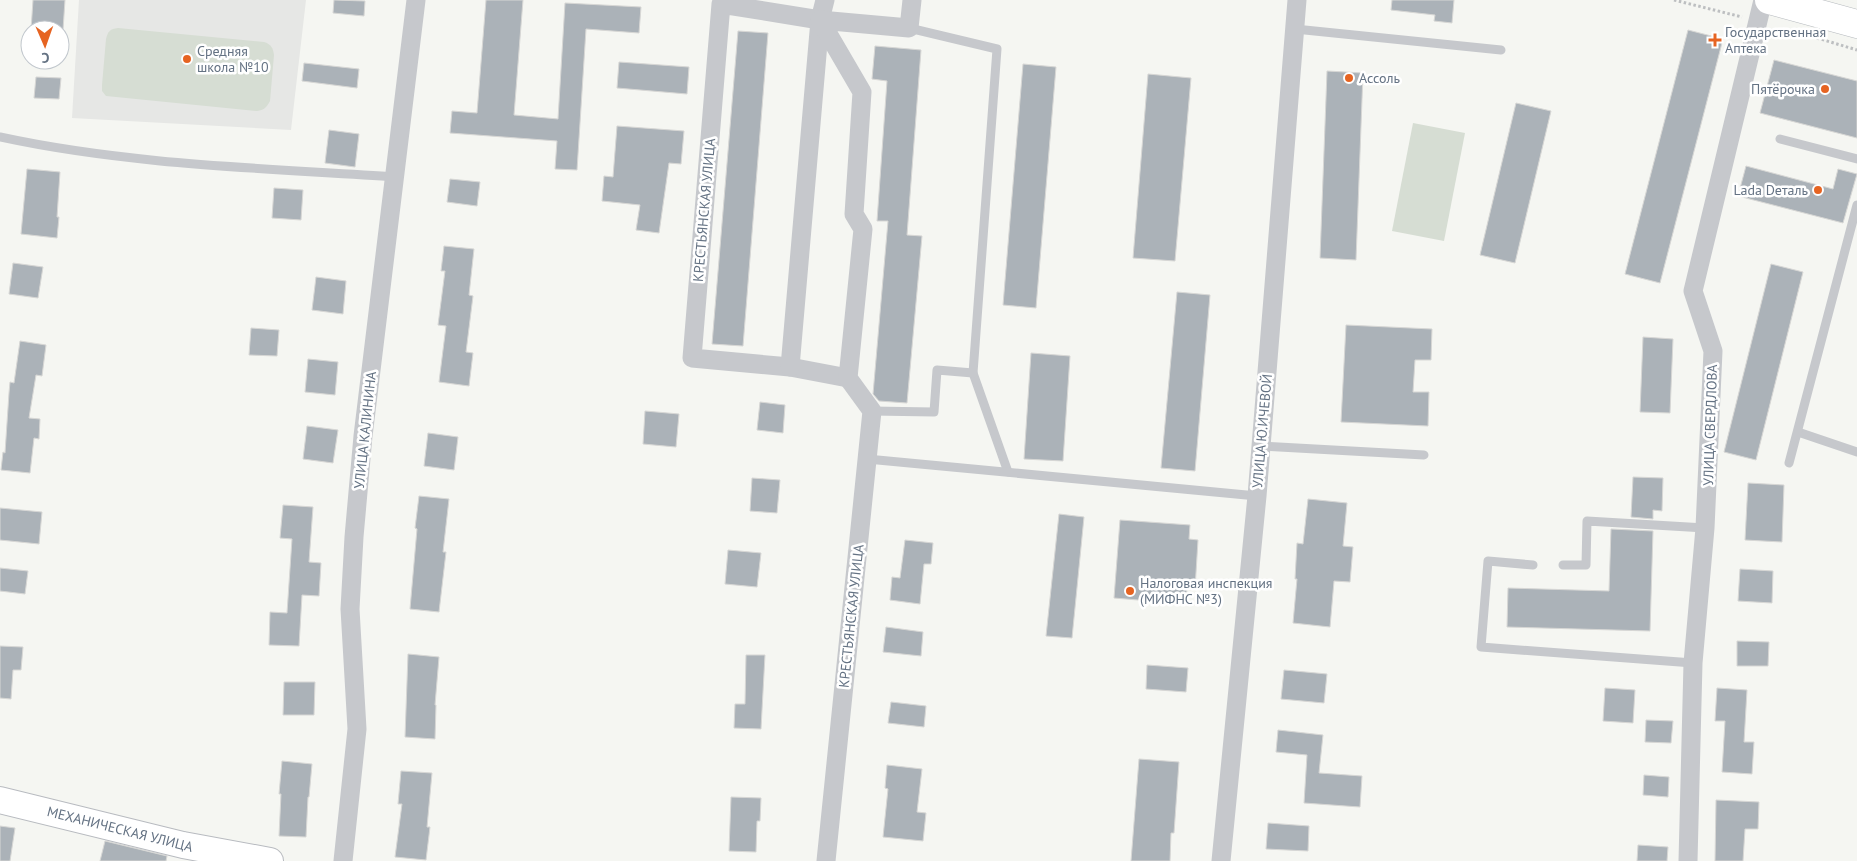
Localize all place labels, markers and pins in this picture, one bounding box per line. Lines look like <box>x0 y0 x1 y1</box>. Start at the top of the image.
place label: Государственная Аптека <box>1725 23 1826 57</box>
marker: Государственная Аптека <box>1709 34 1721 46</box>
place label: Средняя школа №10 <box>197 42 269 76</box>
marker: Средняя школа №10 <box>181 53 193 65</box>
place label: Ассоль <box>1359 69 1400 87</box>
marker: Ассоль <box>1343 72 1355 84</box>
place label: Пятёрочка <box>1751 80 1815 98</box>
marker: Пятёрочка <box>1819 83 1831 95</box>
place label: Lada Dеталь <box>1734 181 1808 199</box>
marker: Lada Dеталь <box>1812 184 1824 196</box>
place label: Налоговая инспекция (МИФНС №3) <box>1140 574 1272 608</box>
marker: Налоговая инспекция (МИФНС №3) <box>1124 585 1136 597</box>

